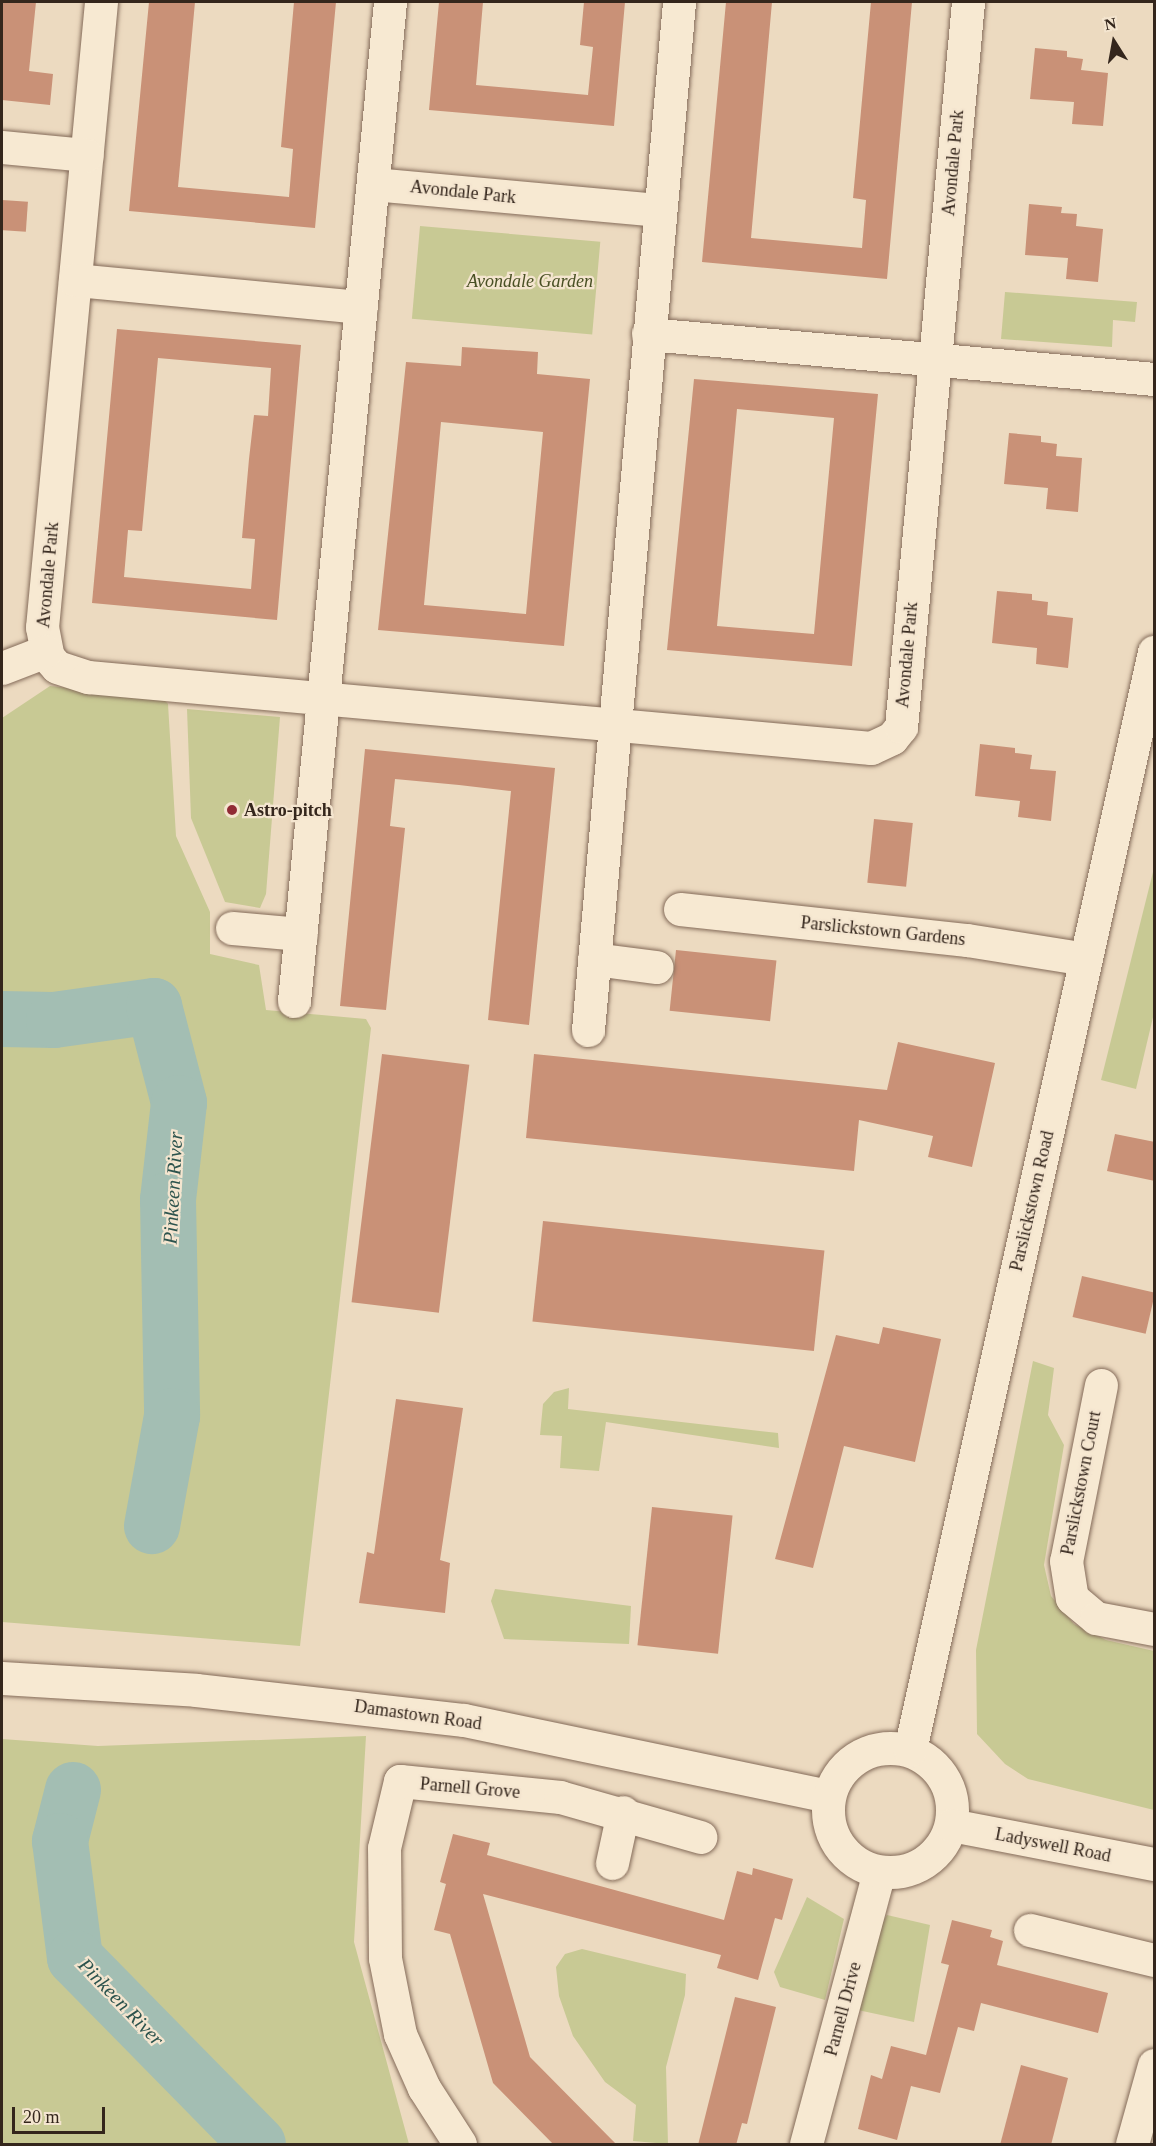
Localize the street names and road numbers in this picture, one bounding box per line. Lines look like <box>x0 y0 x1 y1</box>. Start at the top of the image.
street label: Avondale Park <box>938 109 968 217</box>
street label: Avondale Park <box>409 176 517 208</box>
street label: Avondale Park <box>33 521 63 629</box>
street label: Avondale Park <box>892 601 922 709</box>
street label: Parslickstown Gardens <box>800 912 966 950</box>
street label: Parslickstown Road <box>1005 1129 1059 1273</box>
street label: Parslickstown Court <box>1056 1409 1106 1557</box>
street label: Damastown Road <box>353 1695 483 1735</box>
street label: Parnell Grove <box>419 1773 521 1803</box>
street label: Ladyswell Road <box>993 1823 1113 1867</box>
street label: Parnell Drive <box>820 1960 866 2058</box>

